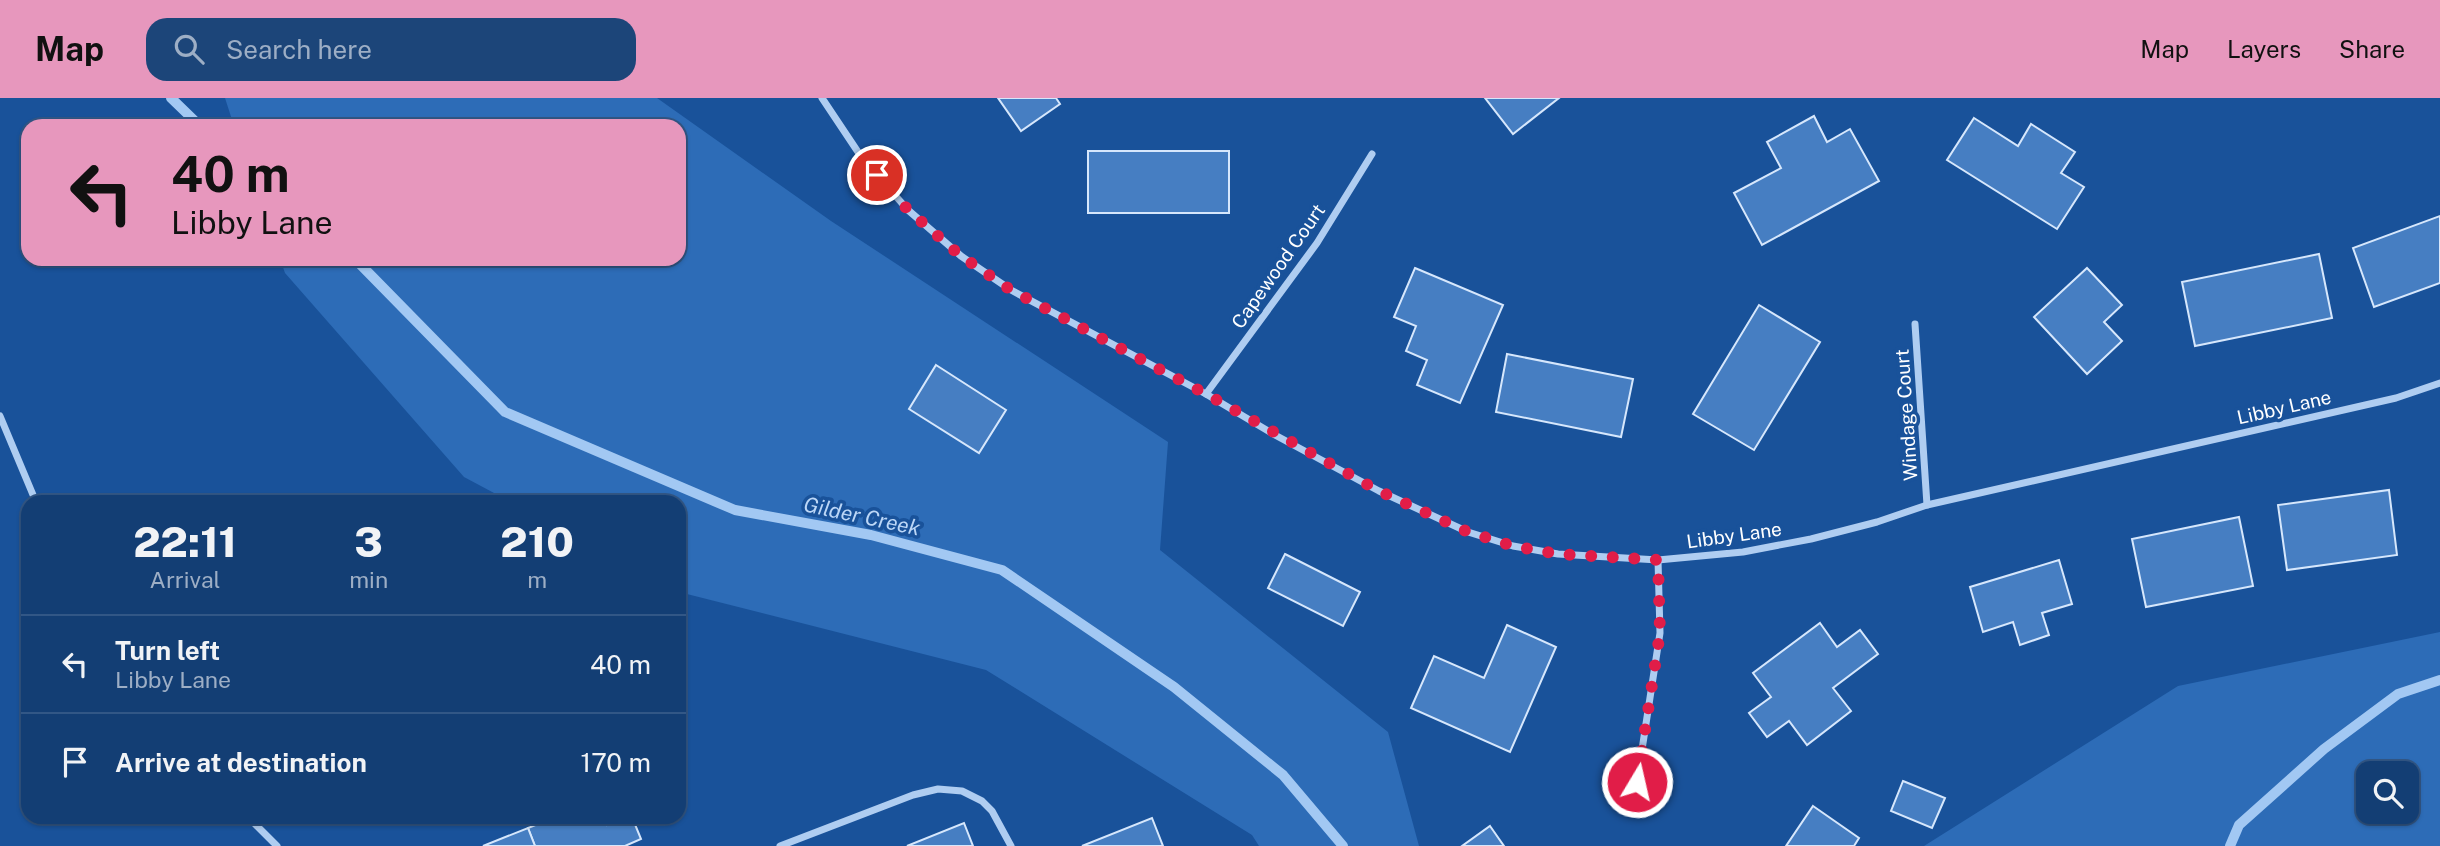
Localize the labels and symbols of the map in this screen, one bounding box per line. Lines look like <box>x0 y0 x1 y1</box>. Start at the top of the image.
pin <box>847 145 907 205</box>
street label: Capewood Court <box>1227 200 1329 332</box>
street label: Windage Court <box>1890 348 1922 482</box>
street label: Libby Lane <box>2235 385 2333 429</box>
water label: Gilder Creek <box>801 491 923 541</box>
street label: Libby Lane <box>1685 517 1783 553</box>
position arrow <box>1600 745 1674 819</box>

